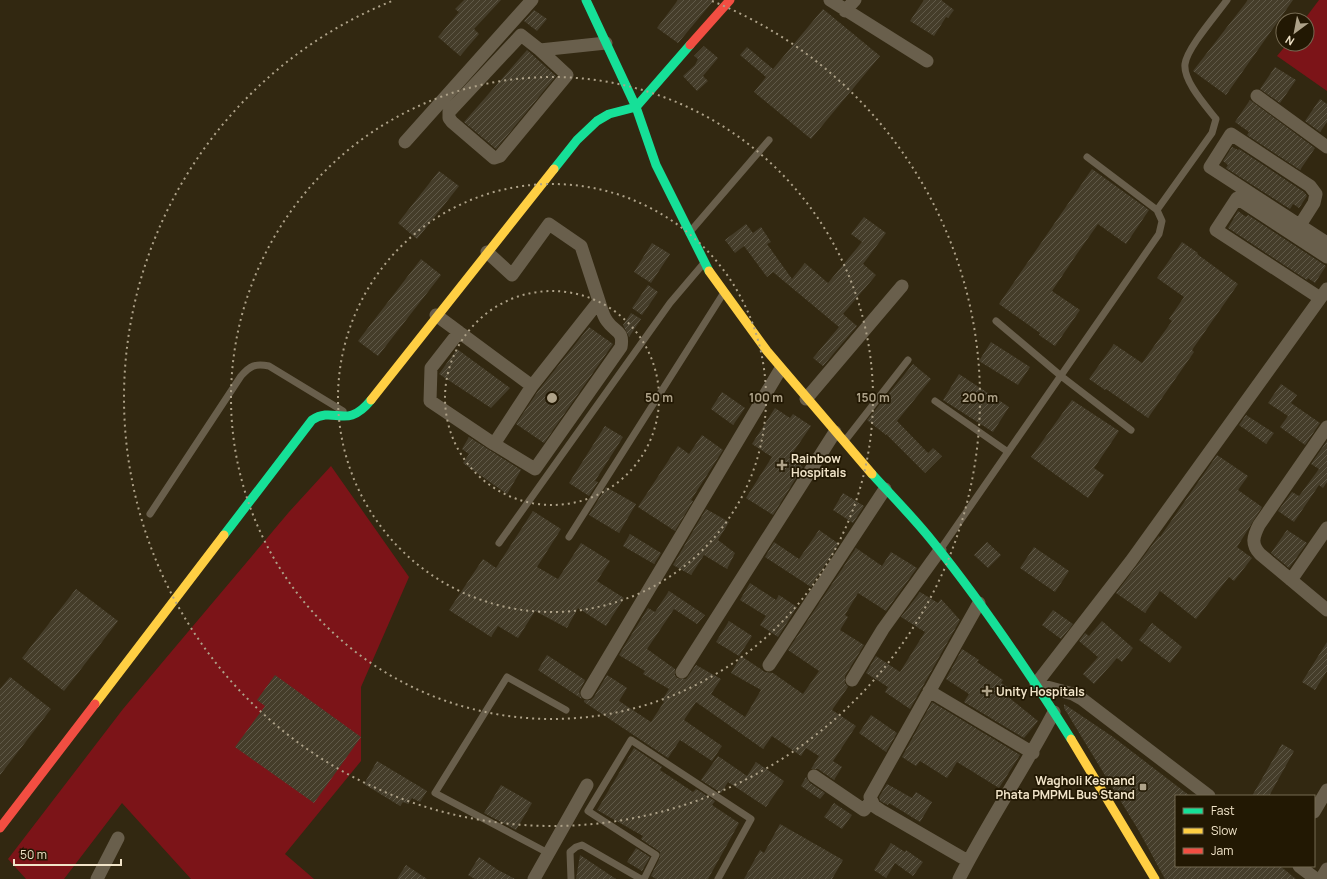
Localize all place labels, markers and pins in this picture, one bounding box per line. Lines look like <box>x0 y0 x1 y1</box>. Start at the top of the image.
centre of rings <box>545 391 559 405</box>
place label: Rainbow Hospitals <box>791 450 847 481</box>
marker: Rainbow Hospitals <box>776 459 788 471</box>
place label: Unity Hospitals <box>996 683 1085 700</box>
marker: Unity Hospitals <box>981 685 993 697</box>
place label: Wagholi Kesnand Phata PMPML Bus Stand <box>996 772 1135 803</box>
marker: Wagholi Kesnand Phata PMPML Bus Stand <box>1138 782 1148 792</box>

